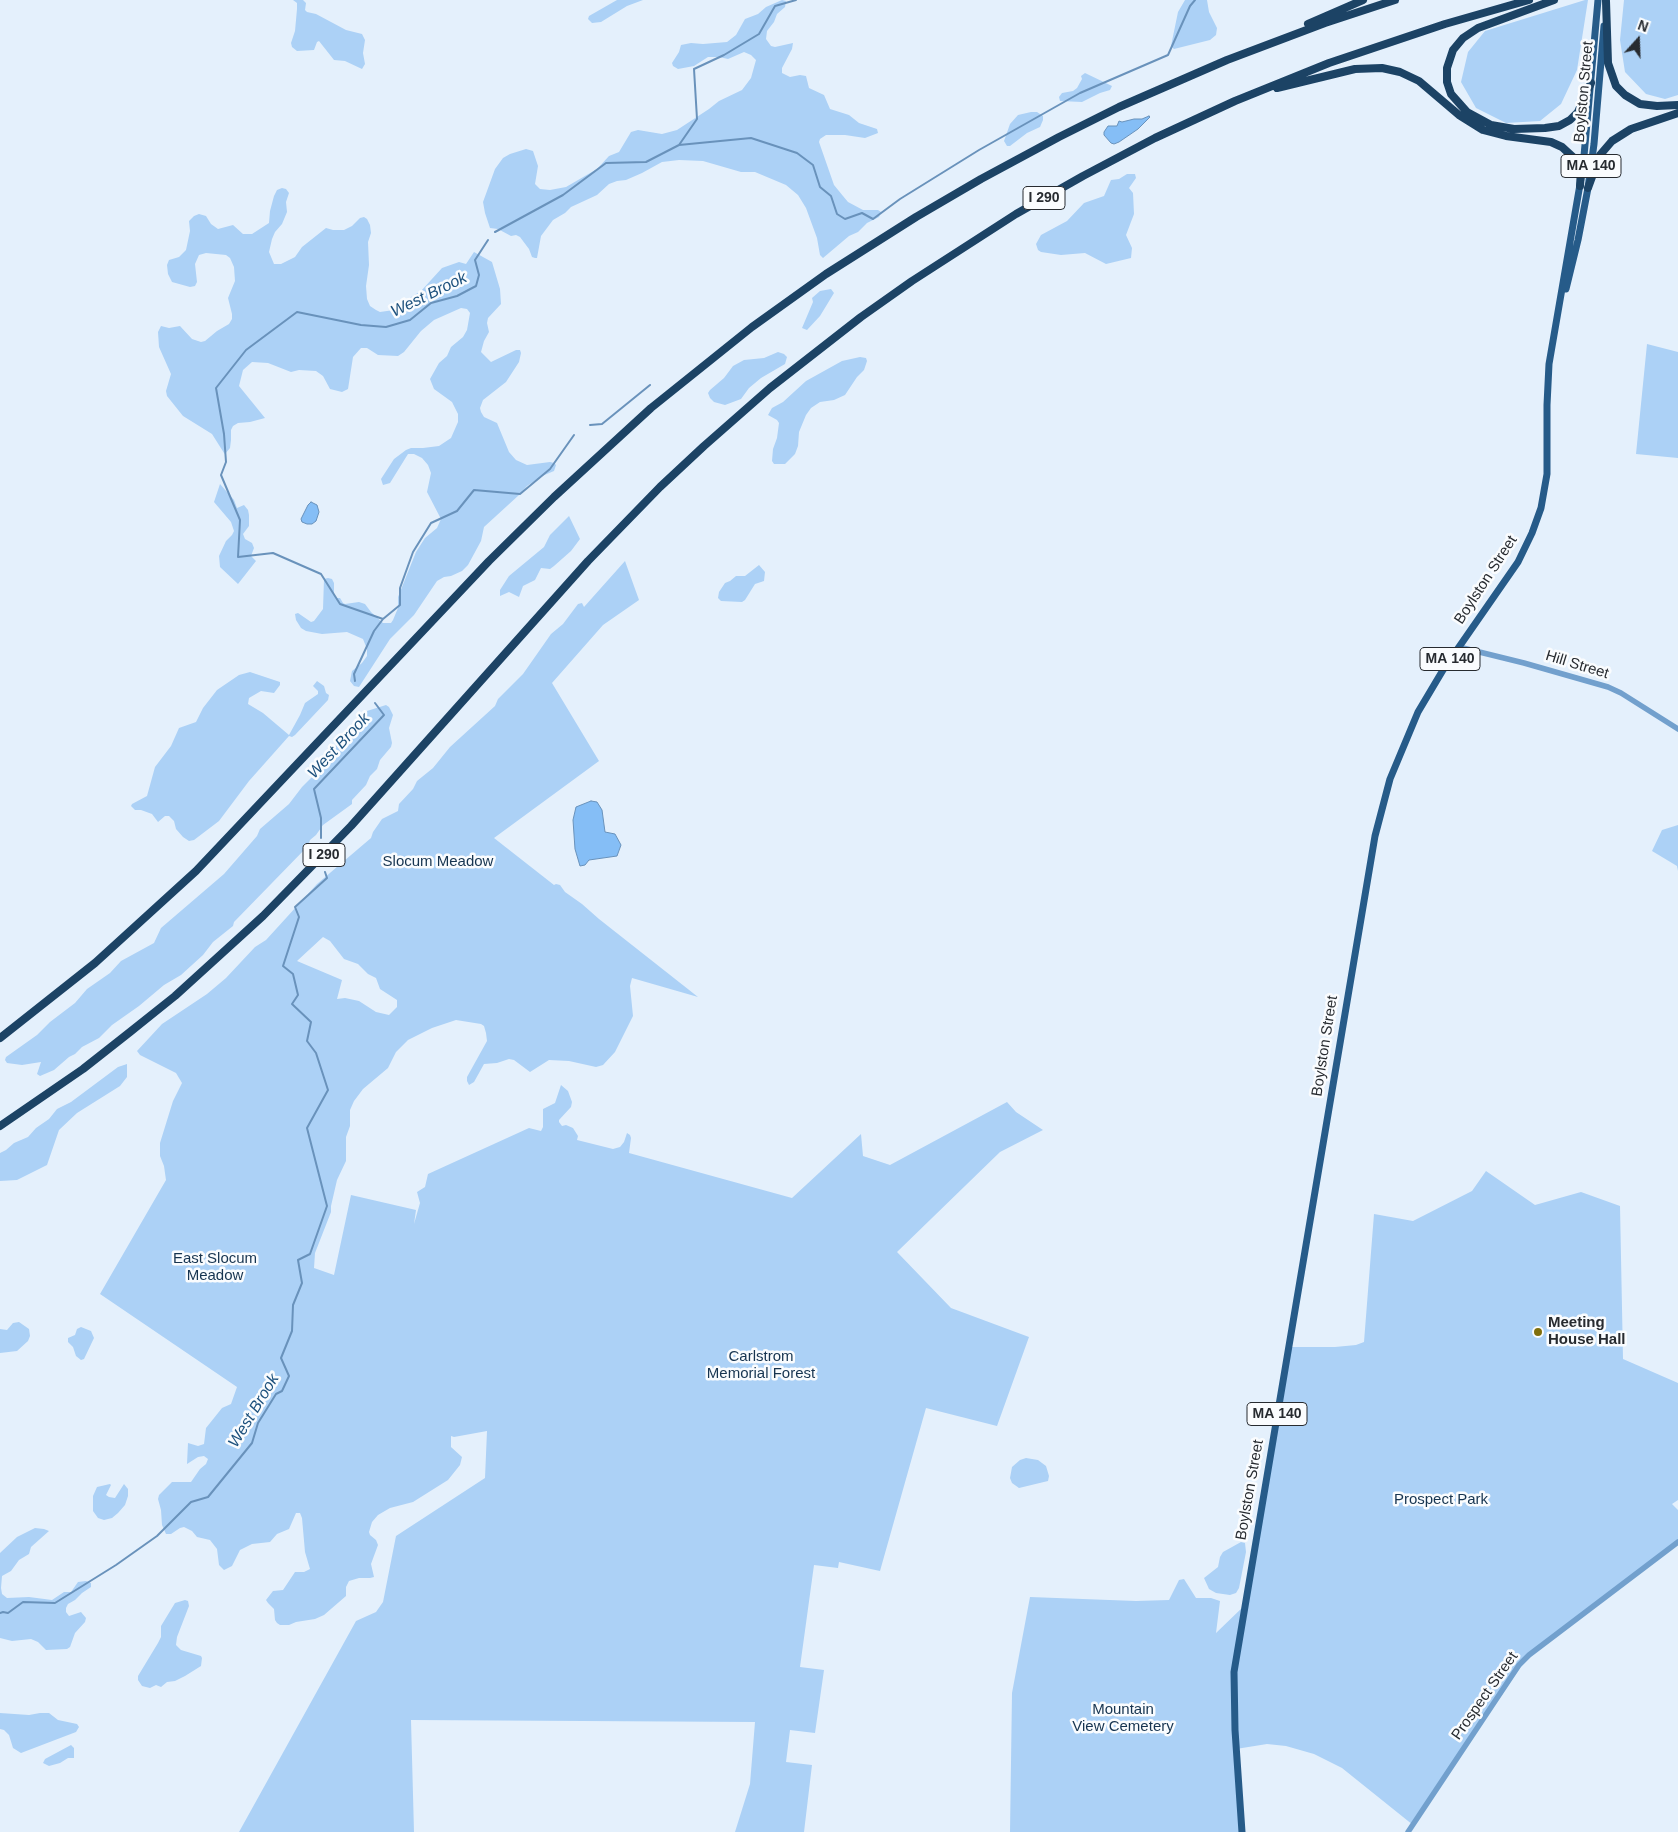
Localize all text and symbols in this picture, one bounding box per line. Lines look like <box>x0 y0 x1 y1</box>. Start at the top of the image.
north arrow <box>1613 15 1663 65</box>
text: N <box>1636 17 1651 35</box>
street label: Boylston Street <box>1571 41 1597 143</box>
road number: MA 140 <box>1561 154 1621 178</box>
road number: I 290 <box>1023 187 1065 210</box>
water label: West Brook <box>388 268 470 322</box>
street label: Boylston Street <box>1451 532 1521 628</box>
street label: Hill Street <box>1543 647 1611 683</box>
road number: MA 140 <box>1420 648 1480 671</box>
water label: West Brook <box>304 709 374 783</box>
road number: I 290 <box>303 844 345 866</box>
park label: Slocum Meadow <box>383 853 493 871</box>
street label: Boylston Street <box>1308 994 1342 1098</box>
park label: East Slocum Meadow <box>173 1250 257 1285</box>
place label: Meeting House Hall <box>1548 1314 1626 1349</box>
marker: Meeting House Hall <box>1532 1326 1544 1338</box>
park label: Carlstrom Memorial Forest <box>707 1348 815 1383</box>
water label: West Brook <box>225 1371 283 1451</box>
road number: MA 140 <box>1247 1402 1307 1426</box>
street label: Boylston Street <box>1232 1438 1268 1542</box>
park label: Prospect Park <box>1394 1491 1488 1509</box>
street label: Prospect Street <box>1448 1648 1522 1744</box>
park label: Mountain View Cemetery <box>1072 1701 1174 1736</box>

